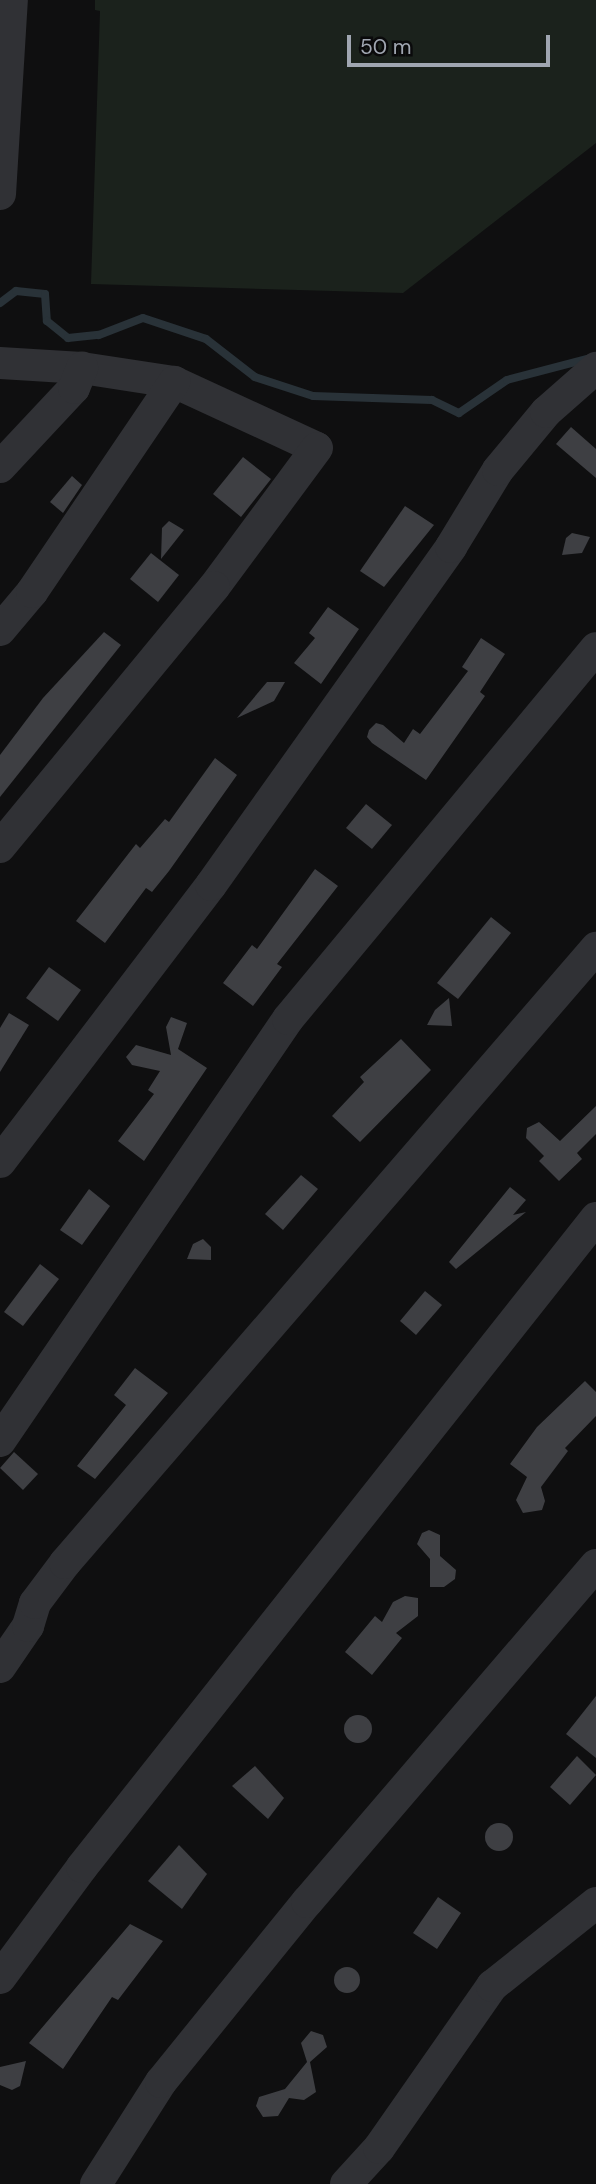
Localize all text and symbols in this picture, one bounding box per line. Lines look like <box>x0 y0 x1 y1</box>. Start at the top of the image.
scale bar <box>351 21 554 65</box>
text: 50 m <box>360 33 411 61</box>

